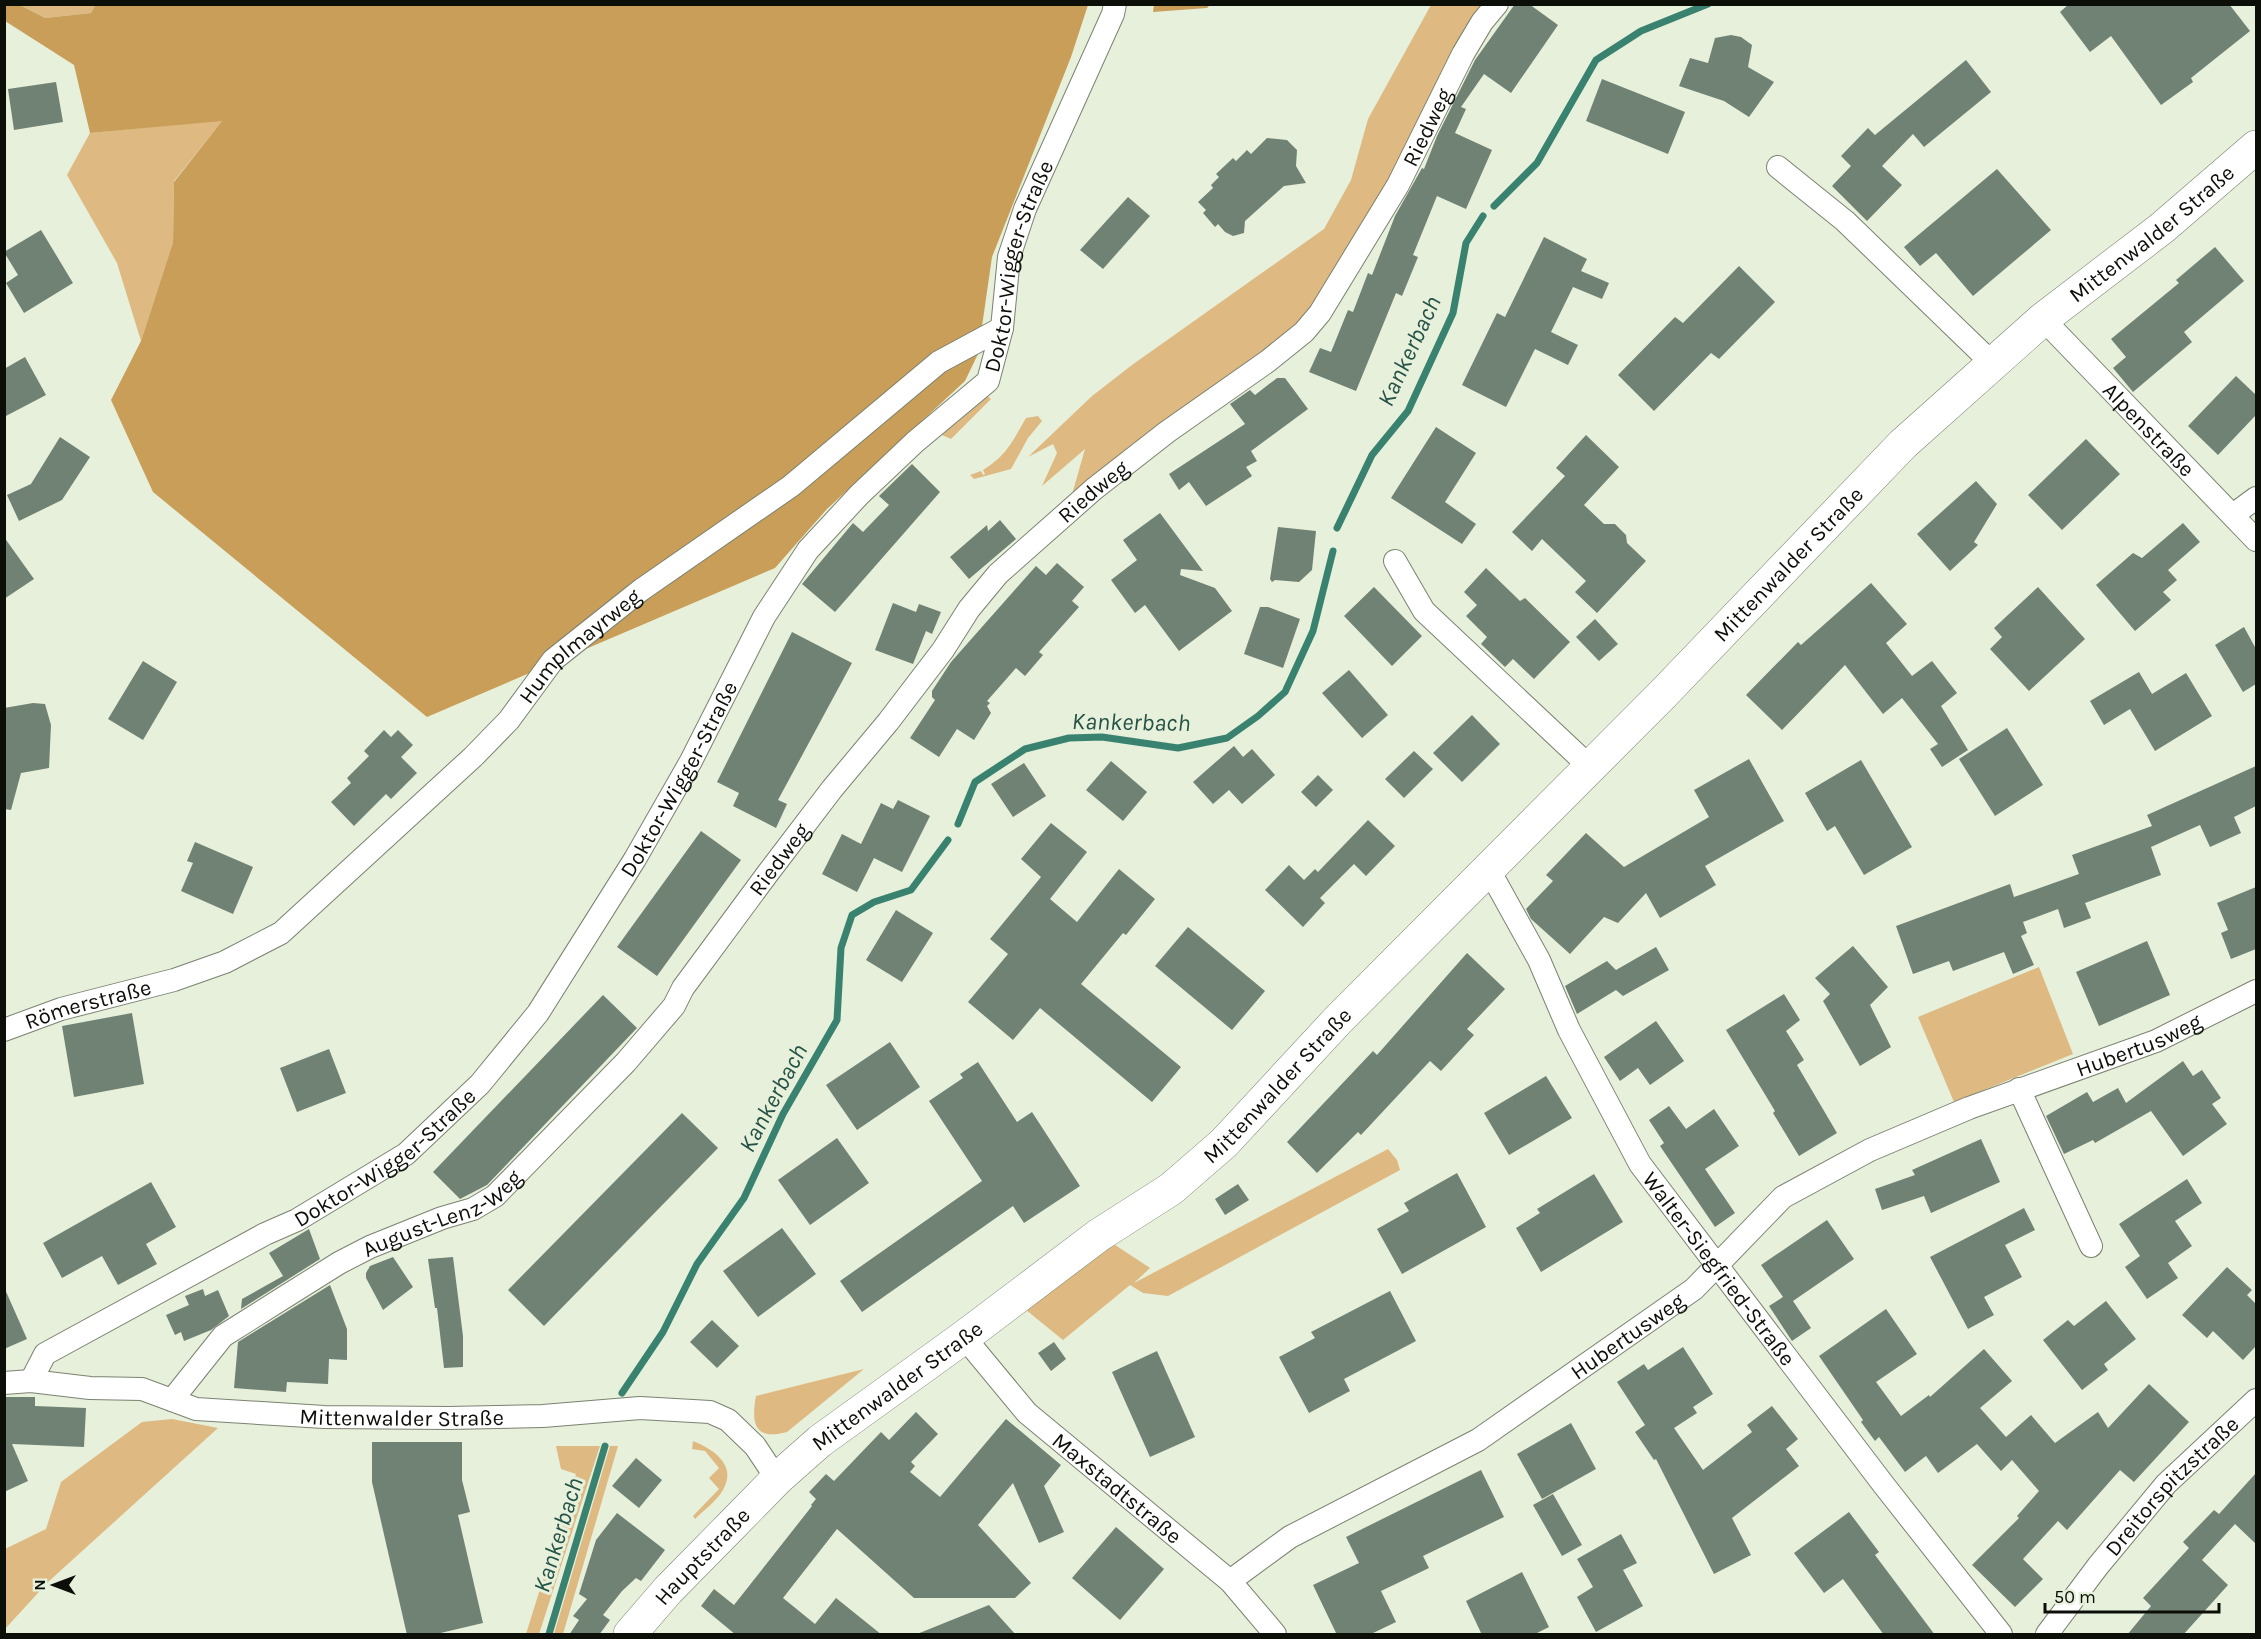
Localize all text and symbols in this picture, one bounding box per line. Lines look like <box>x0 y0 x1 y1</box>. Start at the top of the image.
street label: Riedweg <box>1397 84 1458 171</box>
street label: Doktor-Wigger-Straße <box>979 156 1059 375</box>
street label: Mittenwalder Straße <box>2064 160 2240 308</box>
water label: Kankerbach <box>1371 291 1447 411</box>
street label: Alpenstraße <box>2097 377 2200 482</box>
street label: Riedweg <box>1053 455 1134 529</box>
street label: Mittenwalder Straße <box>1708 482 1869 647</box>
street label: Humplmayrweg <box>514 583 647 709</box>
street label: Doktor-Wigger-Straße <box>615 677 743 882</box>
water label: Kankerbach <box>1071 707 1191 737</box>
street label: Riedweg <box>744 818 816 901</box>
street label: Römerstraße <box>21 974 154 1035</box>
street label: Mittenwalder Straße <box>1198 1002 1357 1169</box>
street label: Hubertusweg <box>2073 1008 2207 1083</box>
water label: Kankerbach <box>733 1039 813 1157</box>
street label: Doktor-Wigger-Straße <box>289 1083 481 1233</box>
street label: August-Lenz-Weg <box>358 1164 528 1263</box>
street label: Walter-Siegfried-Straße <box>1637 1167 1800 1371</box>
street label: Hubertusweg <box>1566 1287 1690 1385</box>
street label: Mittenwalder Straße <box>807 1316 988 1457</box>
street label: Mittenwalder Straße <box>299 1403 504 1432</box>
street label: Dreitorspitzstraße <box>2100 1411 2244 1561</box>
street label: Maxstadtstraße <box>1047 1428 1187 1550</box>
water label: Kankerbach <box>527 1474 589 1596</box>
street label: Hauptstraße <box>649 1503 756 1611</box>
north arrow <box>24 1555 84 1615</box>
scale bar <box>2045 1576 2219 1614</box>
text: N <box>30 1579 49 1591</box>
text: 50 m <box>2054 1586 2096 1608</box>

